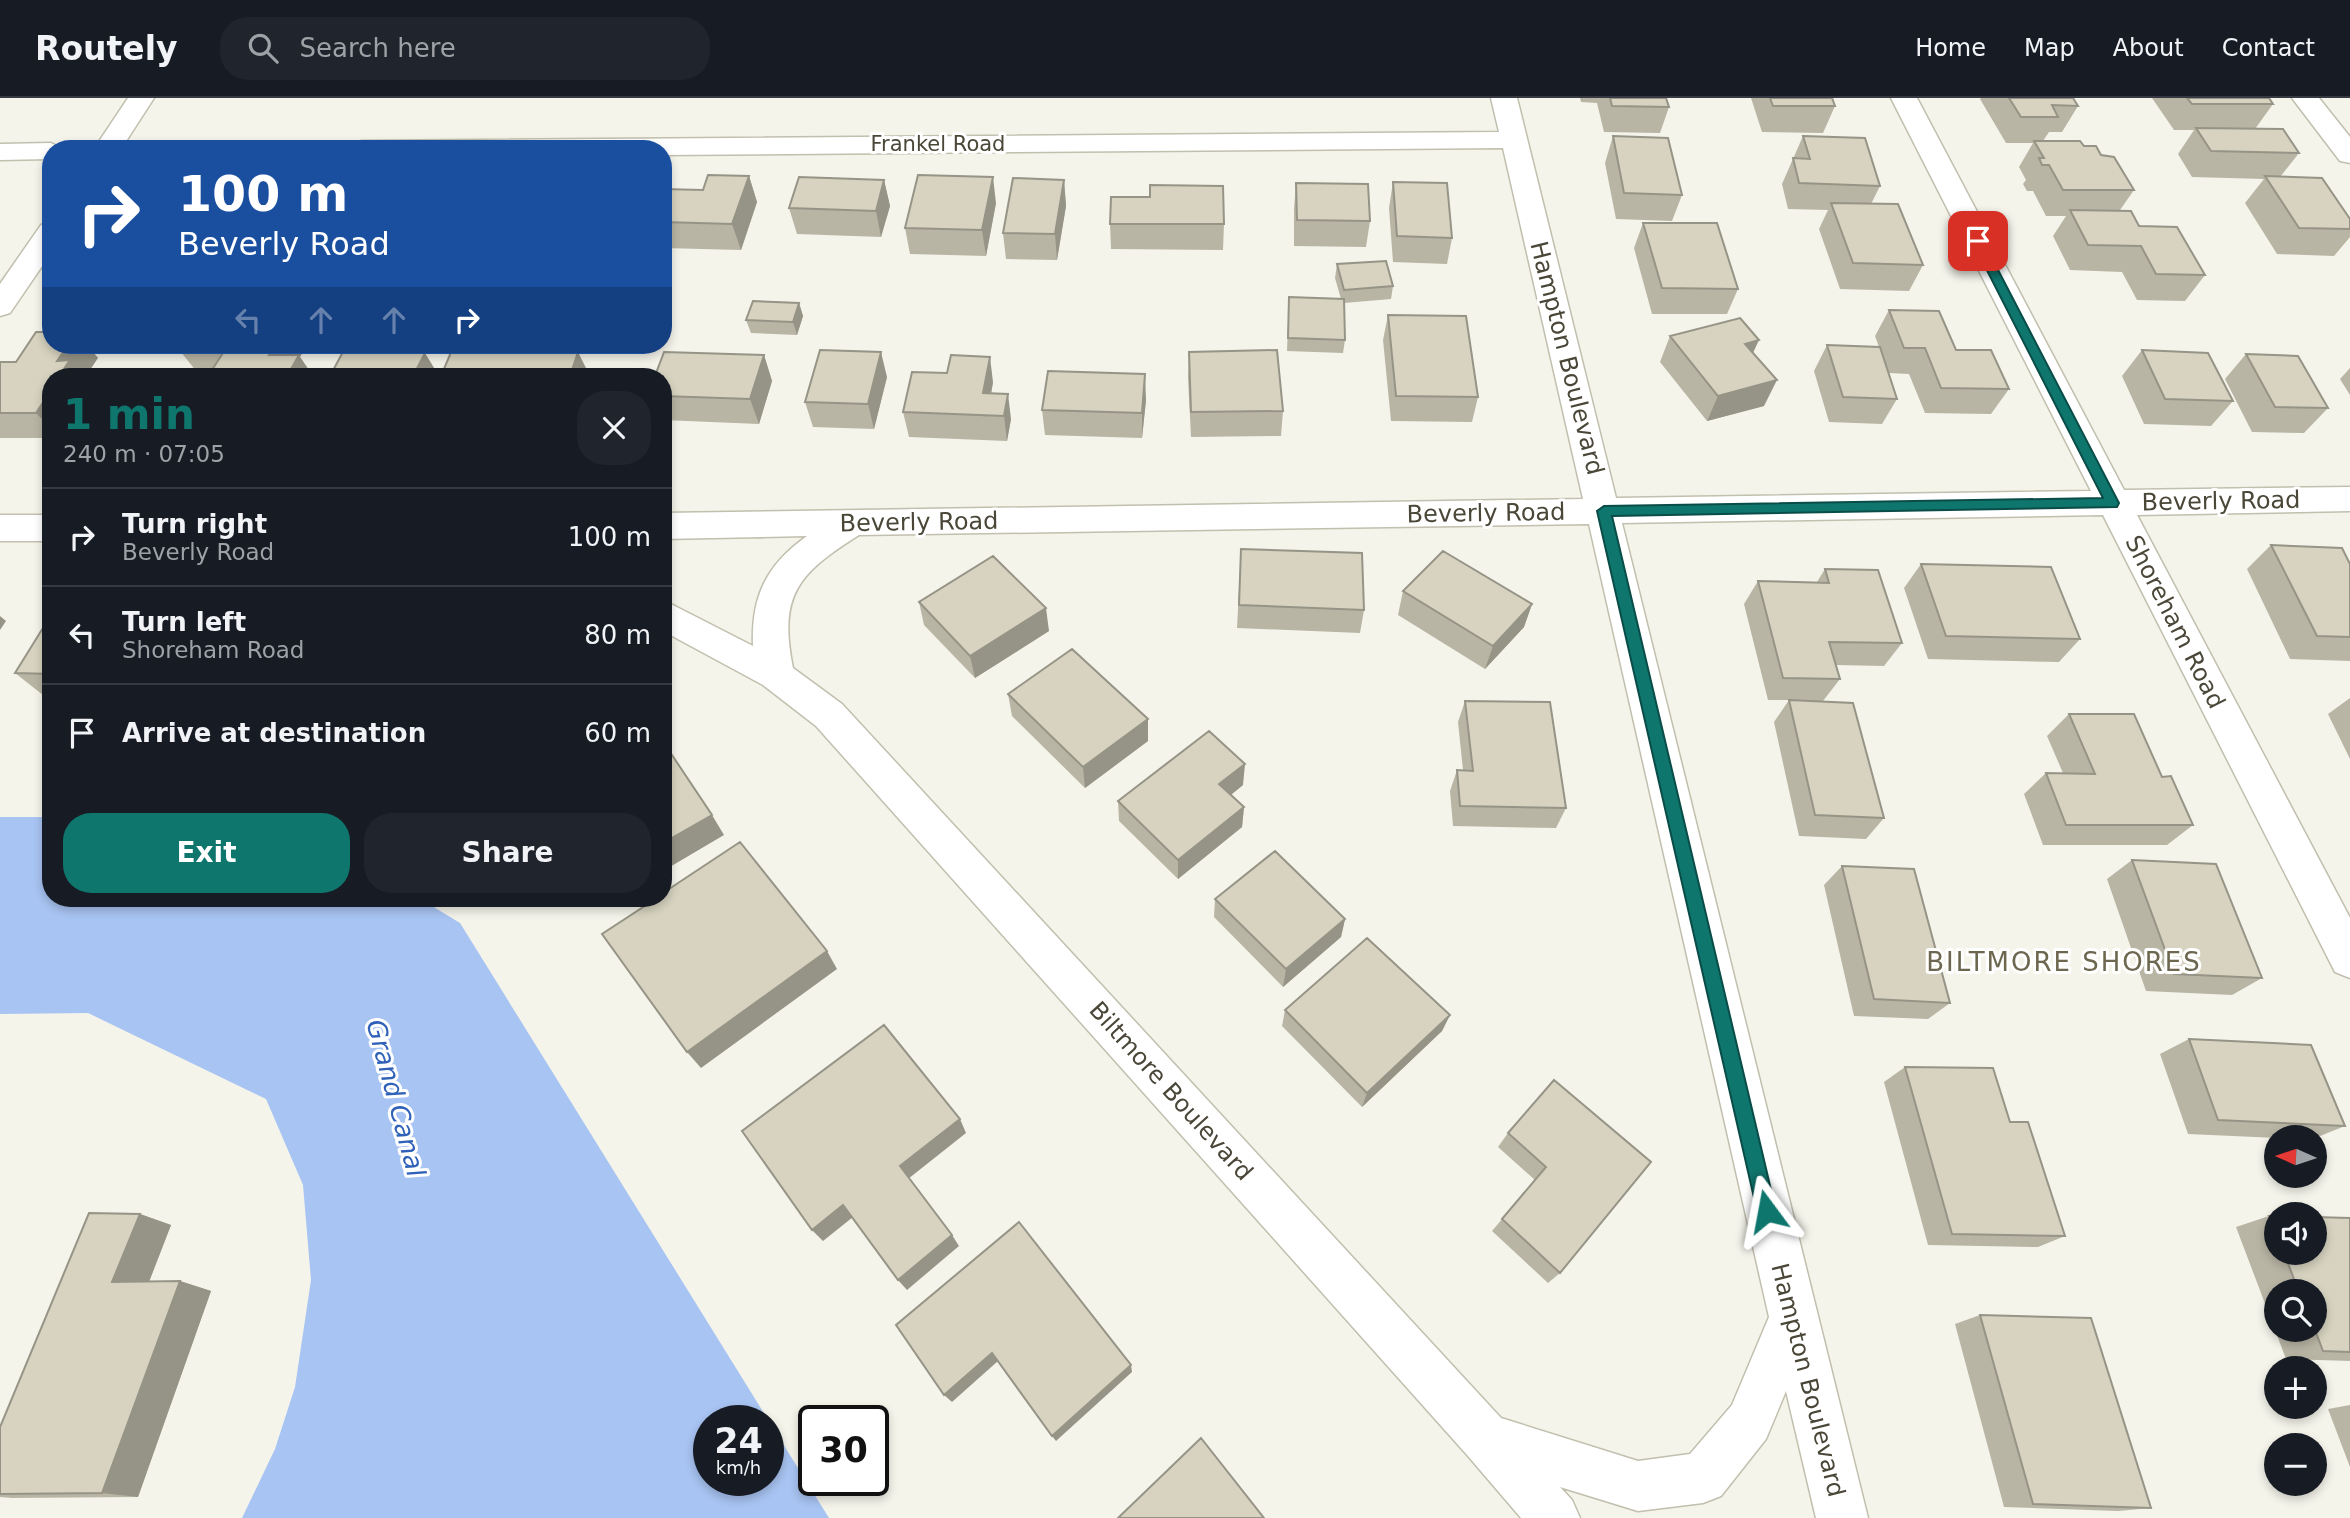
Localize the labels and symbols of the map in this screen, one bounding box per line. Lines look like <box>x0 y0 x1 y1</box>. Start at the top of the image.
street label: Frankel Road <box>871 132 1005 156</box>
pin <box>1948 211 2008 271</box>
street label: Hampton Boulevard <box>1524 238 1610 478</box>
street label: Beverly Road <box>2141 486 2301 516</box>
street label: Beverly Road <box>1406 498 1566 528</box>
street label: Beverly Road <box>839 507 999 537</box>
street label: Shoreham Road <box>2119 531 2231 713</box>
district label: BILTMORE SHORES <box>1926 947 2202 977</box>
street label: Biltmore Boulevard <box>1084 996 1258 1186</box>
water label: Grand Canal <box>361 1016 432 1181</box>
north arrow <box>2264 1125 2328 1188</box>
position arrow <box>1730 1174 1804 1248</box>
street label: Hampton Boulevard <box>1765 1260 1851 1500</box>
speed limit sign: 30 <box>798 1405 889 1496</box>

